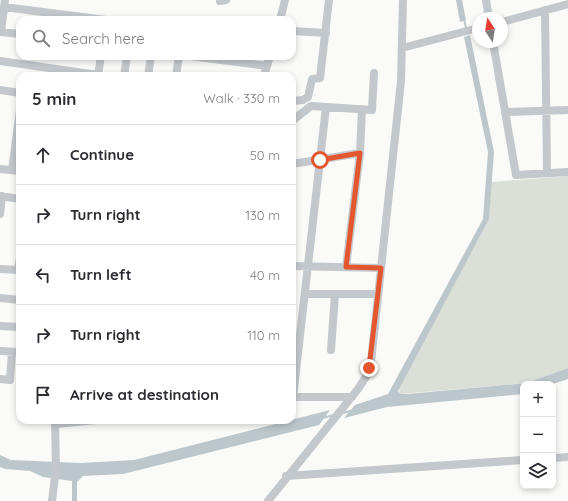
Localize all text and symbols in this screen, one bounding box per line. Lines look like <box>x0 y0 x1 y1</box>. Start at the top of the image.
north arrow <box>472 12 508 48</box>
search box <box>16 16 296 60</box>
icon: search <box>30 27 52 49</box>
text: Search here <box>62 29 145 48</box>
text: 5 min <box>32 88 76 109</box>
text: Walk · 330 m <box>203 90 280 106</box>
icon: ahead <box>32 144 54 166</box>
text: Continue <box>70 145 134 164</box>
text: 50 m <box>250 147 280 163</box>
route start <box>311 151 329 169</box>
icon: right <box>32 204 54 226</box>
text: Turn right <box>70 205 141 224</box>
text: 130 m <box>245 207 280 223</box>
icon: left <box>32 264 54 286</box>
text: Turn left <box>70 265 132 284</box>
text: 40 m <box>250 267 280 283</box>
icon: right <box>32 324 54 346</box>
text: Turn right <box>70 325 141 344</box>
text: 110 m <box>247 327 280 343</box>
route end <box>360 359 378 377</box>
map controls <box>520 381 556 489</box>
button: + <box>520 381 556 417</box>
icon: arrive <box>32 384 54 406</box>
text: Arrive at destination <box>70 385 219 404</box>
button: − <box>520 417 556 453</box>
button: layers <box>520 453 556 489</box>

